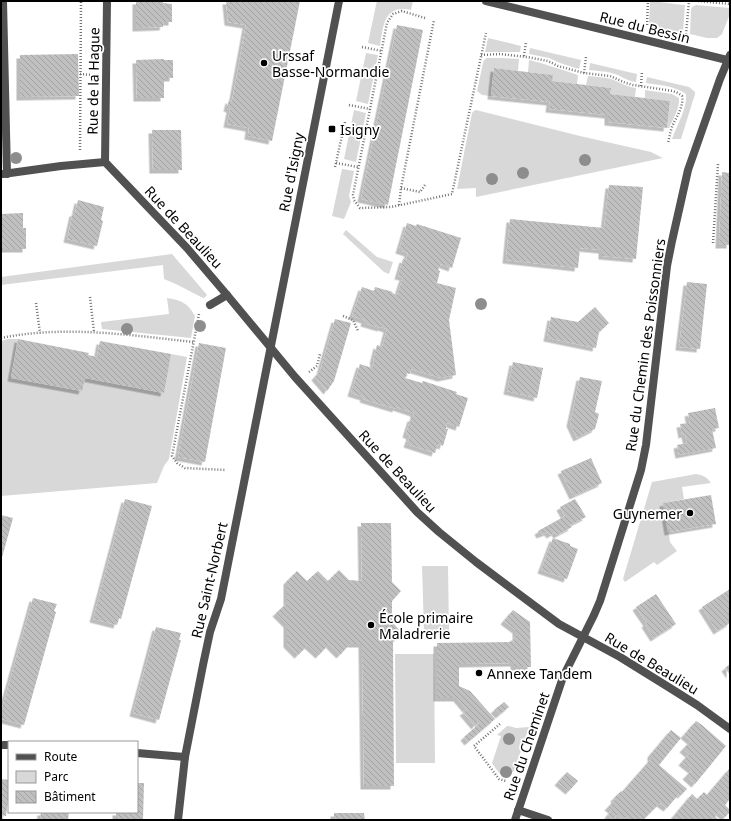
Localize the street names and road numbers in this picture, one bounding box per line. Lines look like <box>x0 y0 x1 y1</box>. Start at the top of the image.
street label: Rue du Bessin <box>598 7 692 47</box>
street label: Rue de la Hague <box>83 27 103 135</box>
street label: Rue d'Isigny <box>274 130 308 213</box>
street label: Rue de Beaulieu <box>141 182 227 272</box>
street label: Rue du Chemin des Poissonniers <box>621 237 669 453</box>
street label: Rue de Beaulieu <box>355 426 441 516</box>
street label: Rue Saint-Norbert <box>186 520 232 640</box>
street label: Rue de Beaulieu <box>602 627 702 699</box>
street label: Rue du Cheminet <box>499 689 553 803</box>

